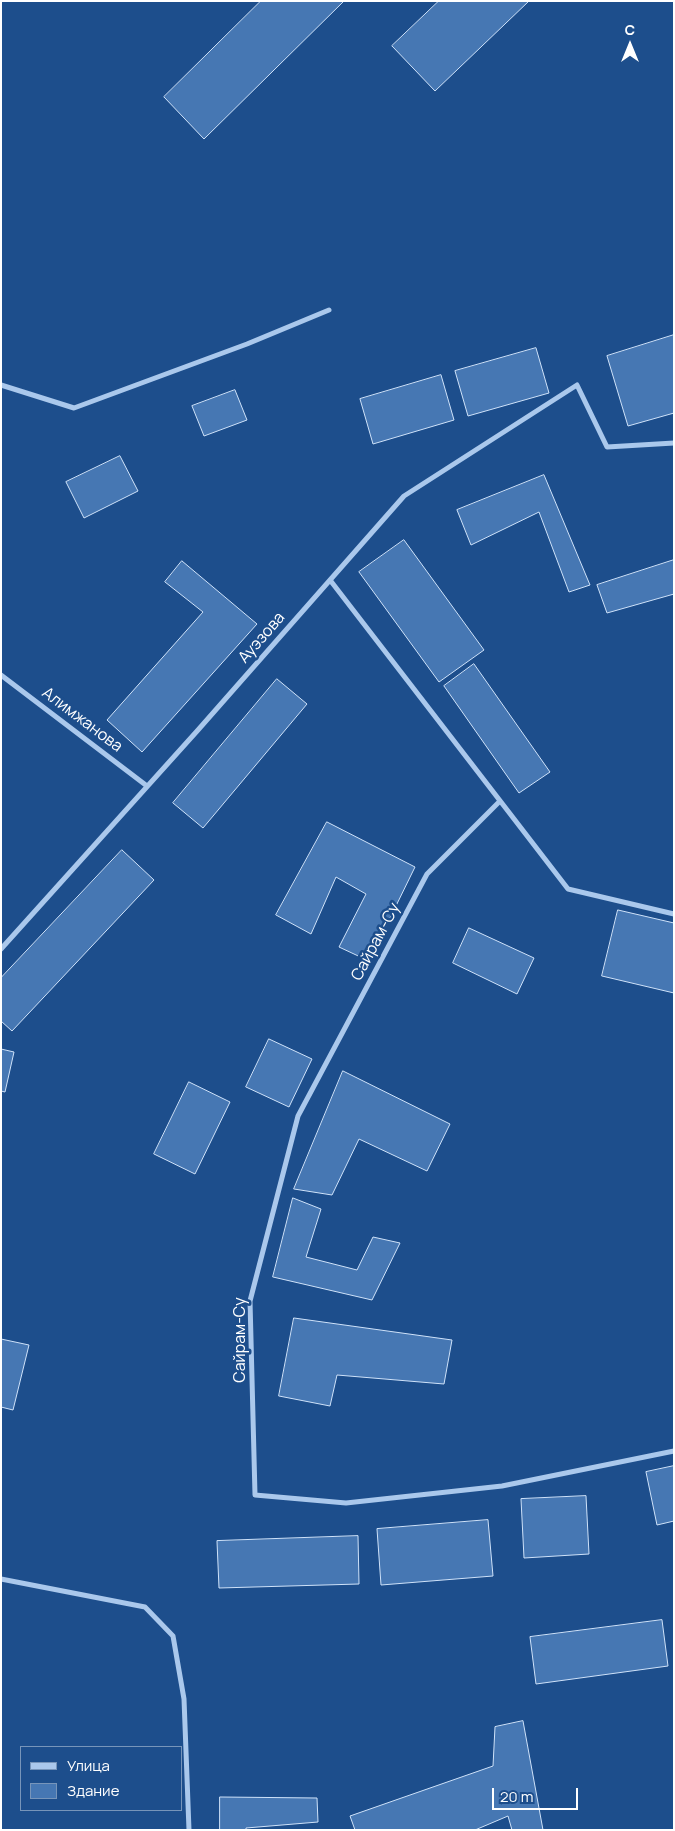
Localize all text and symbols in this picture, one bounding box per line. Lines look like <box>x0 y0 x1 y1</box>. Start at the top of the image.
north arrow <box>605 20 655 70</box>
text: С <box>625 20 635 39</box>
street label: Ауэзова <box>235 609 289 667</box>
street label: Алимжанова <box>38 684 126 756</box>
street label: Сайрам-Су <box>347 900 405 984</box>
street label: Сайрам-Су <box>231 1297 251 1383</box>
legend <box>20 1746 182 1811</box>
text: Улица <box>67 1755 110 1776</box>
scale bar <box>495 1778 581 1810</box>
text: Здание <box>67 1780 119 1801</box>
text: 20 m <box>500 1786 533 1807</box>

